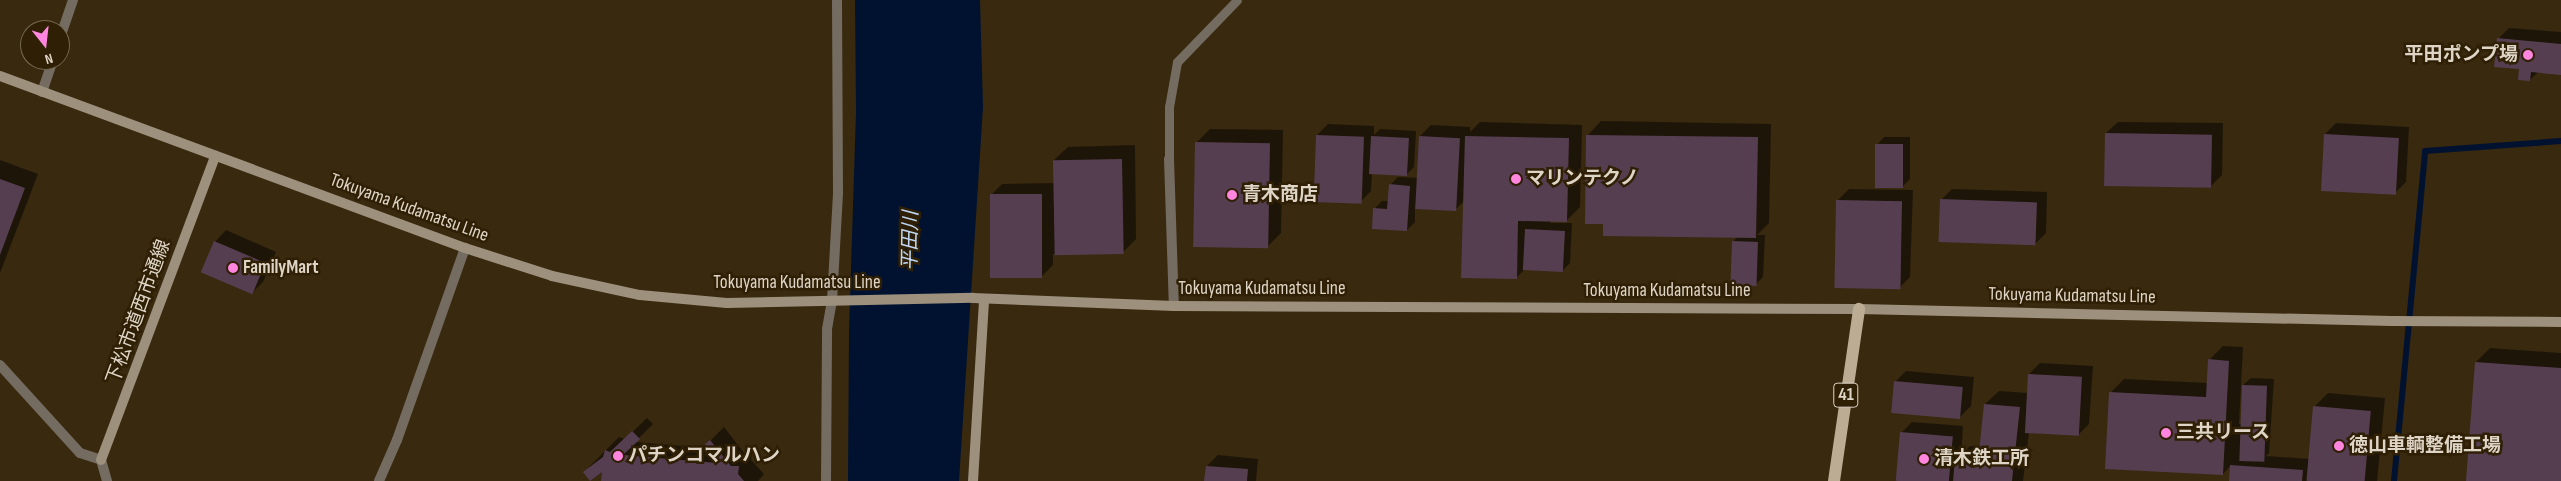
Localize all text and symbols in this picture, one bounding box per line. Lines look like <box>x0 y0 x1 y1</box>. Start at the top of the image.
north arrow <box>20 20 70 70</box>
place label: 平田ポンプ場 <box>2404 44 2518 66</box>
marker: 平田ポンプ場 <box>2522 49 2534 61</box>
text: N <box>43 50 55 68</box>
place label: マリンテクノ <box>1526 168 1640 190</box>
street label: Tokuyama Kudamatsu Line <box>327 169 491 247</box>
marker: マリンテクノ <box>1510 173 1522 185</box>
place label: 青木商店 <box>1242 184 1318 206</box>
marker: 青木商店 <box>1226 189 1238 201</box>
water label: 平田川 <box>898 211 924 271</box>
street label: 下松市道西市通線 <box>102 237 176 387</box>
place label: FamilyMart <box>243 257 318 279</box>
marker: FamilyMart <box>227 262 239 274</box>
street label: Tokuyama Kudamatsu Line <box>713 272 881 294</box>
street label: Tokuyama Kudamatsu Line <box>1178 278 1346 300</box>
street label: Tokuyama Kudamatsu Line <box>1583 280 1751 302</box>
street label: Tokuyama Kudamatsu Line <box>1988 283 2156 309</box>
road number: 41 <box>1832 380 1860 410</box>
place label: 三共リース <box>2176 422 2271 444</box>
marker: 三共リース <box>2160 427 2172 439</box>
place label: 徳山車輌整備工場 <box>2349 435 2501 457</box>
marker: 徳山車輌整備工場 <box>2333 440 2345 452</box>
place label: パチンコマルハン <box>628 445 780 467</box>
place label: 清木鉄工所 <box>1934 448 2029 470</box>
marker: パチンコマルハン <box>612 450 624 462</box>
marker: 清木鉄工所 <box>1918 453 1930 465</box>

